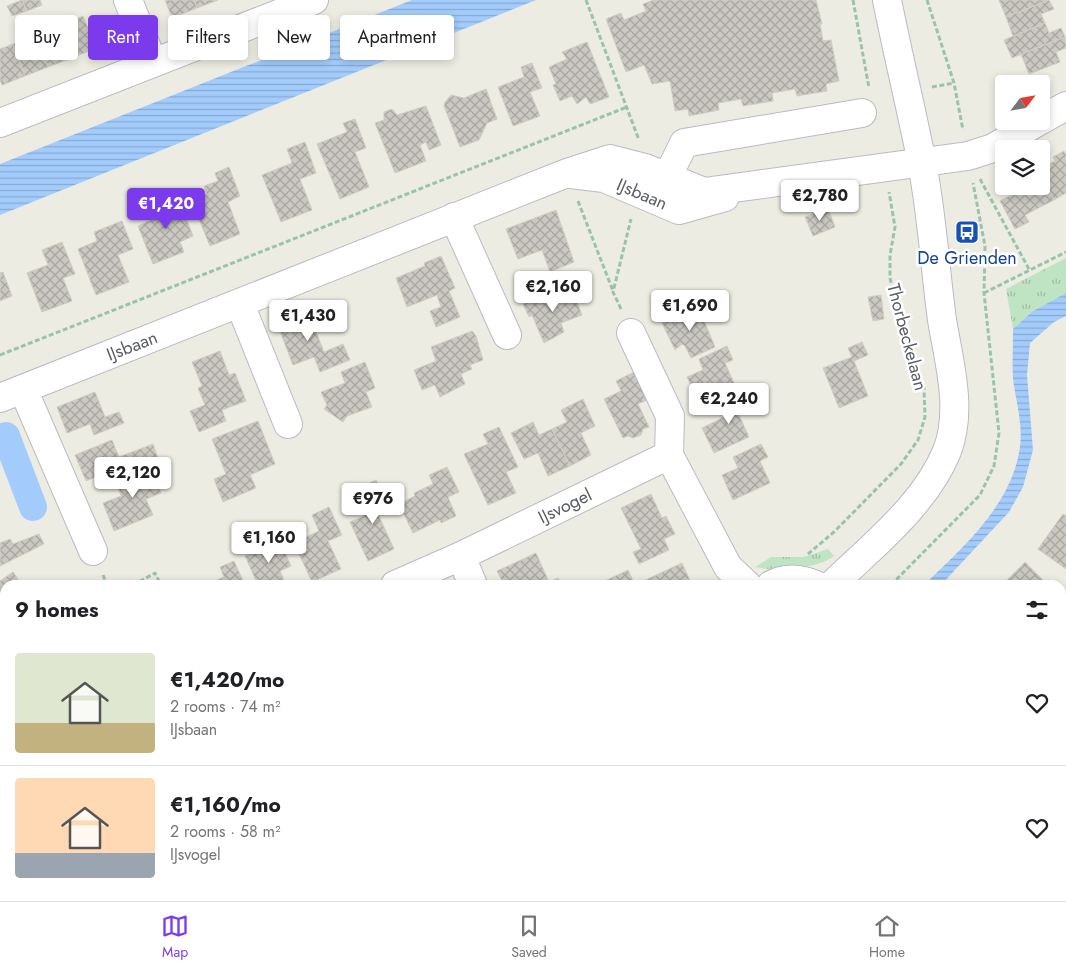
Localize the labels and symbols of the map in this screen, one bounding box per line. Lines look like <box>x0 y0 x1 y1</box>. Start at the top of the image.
north arrow <box>995 75 1050 130</box>
street label: IJsbaan <box>613 172 671 216</box>
pin: €2,780 <box>779 180 861 222</box>
pin: €1,420 <box>125 188 207 230</box>
bus stop icon: De Grienden <box>954 219 980 245</box>
place label: De Grienden <box>917 245 1017 271</box>
pin: €2,160 <box>512 270 594 313</box>
street label: Thorbeckelaan <box>880 281 934 393</box>
pin: €1,690 <box>649 290 731 332</box>
pin: €1,430 <box>267 300 349 342</box>
street label: IJsbaan <box>103 324 161 368</box>
pin: €2,240 <box>688 382 770 425</box>
pin: €2,120 <box>92 456 174 499</box>
pin: €976 <box>343 482 403 525</box>
street label: IJsvogel <box>534 482 596 530</box>
pin: €1,160 <box>228 522 310 564</box>

